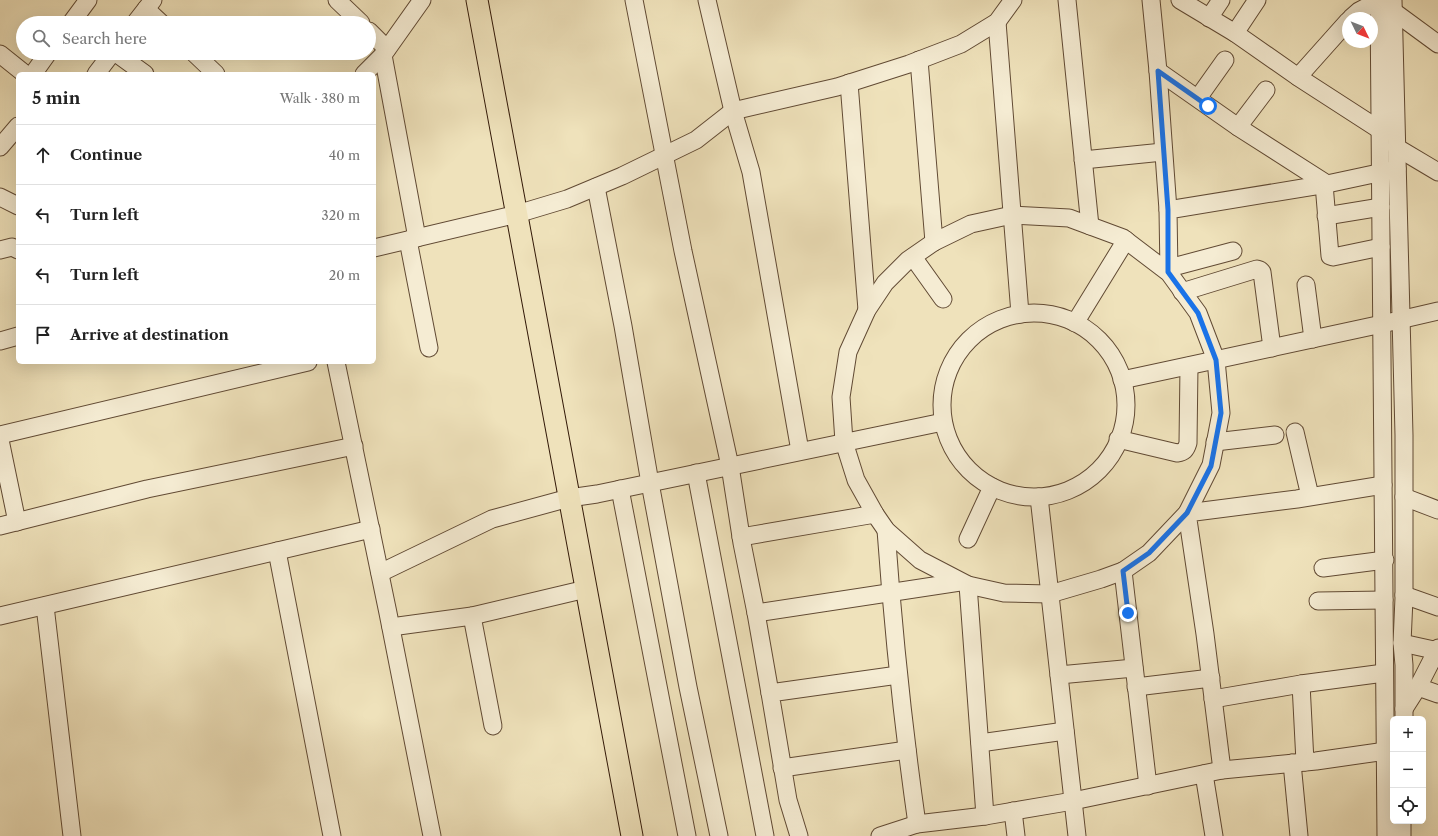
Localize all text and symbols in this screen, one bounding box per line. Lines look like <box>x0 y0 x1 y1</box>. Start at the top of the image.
north arrow <box>1342 12 1378 48</box>
search box <box>16 16 376 60</box>
icon: search <box>30 27 52 49</box>
text: Search here <box>62 29 147 48</box>
text: 5 min <box>32 88 80 108</box>
text: Walk · 380 m <box>280 90 360 106</box>
route start <box>1199 97 1217 115</box>
icon: ahead <box>32 144 54 166</box>
text: Continue <box>70 145 142 164</box>
text: 40 m <box>329 147 360 163</box>
icon: left <box>32 204 54 226</box>
text: Turn left <box>70 205 139 224</box>
text: 320 m <box>322 207 360 223</box>
icon: left <box>32 264 54 286</box>
text: Turn left <box>70 265 139 284</box>
text: 20 m <box>329 267 360 283</box>
icon: arrive <box>32 324 54 346</box>
text: Arrive at destination <box>70 325 229 344</box>
route end <box>1119 604 1137 622</box>
map controls <box>1390 716 1426 824</box>
button: + <box>1390 716 1426 752</box>
button: − <box>1390 752 1426 788</box>
button: locate <box>1390 788 1426 824</box>

